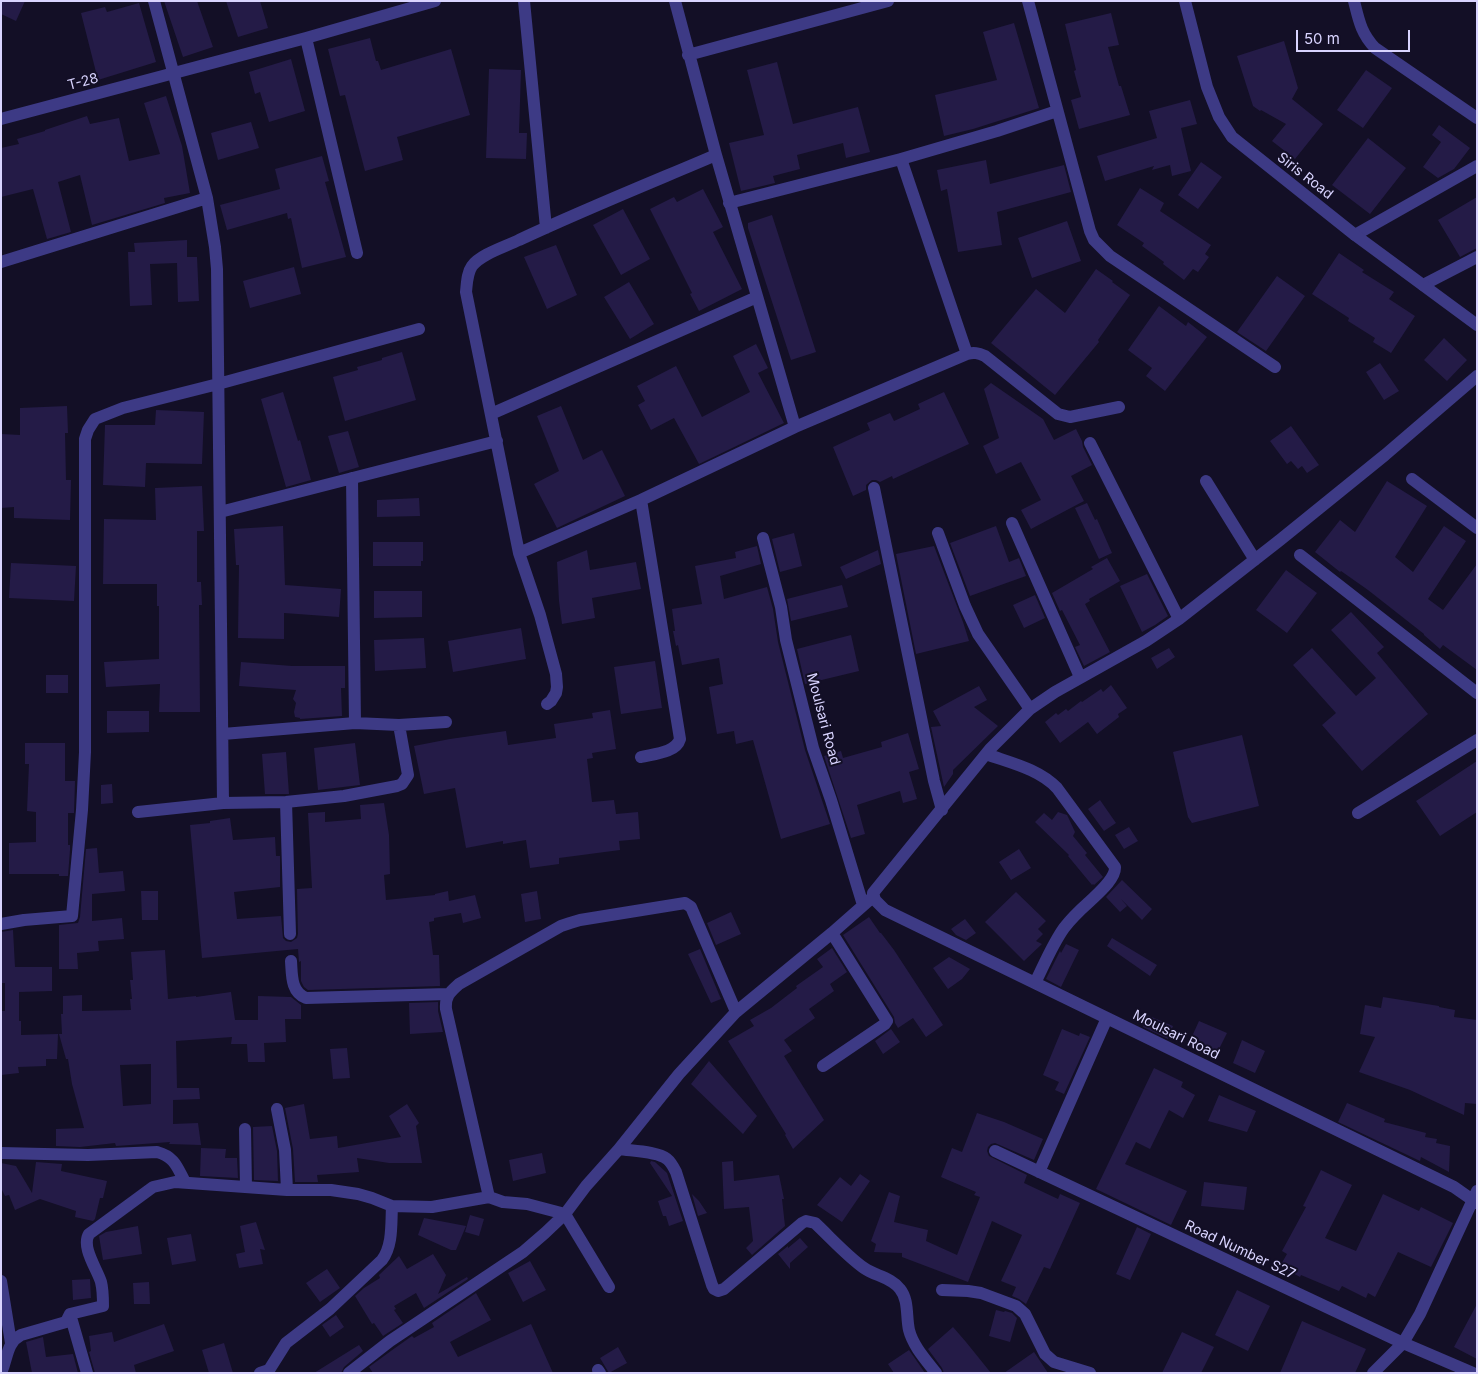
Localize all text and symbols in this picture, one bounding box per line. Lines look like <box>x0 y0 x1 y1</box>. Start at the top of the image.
scale bar <box>1298 20 1412 52</box>
text: 50 m <box>1304 29 1340 48</box>
street label: T-28 <box>66 70 100 94</box>
street label: Siris Road <box>1274 149 1336 203</box>
street label: Moulsari Road <box>803 671 843 767</box>
street label: Moulsari Road <box>1130 1007 1222 1063</box>
street label: Road Number S27 <box>1182 1217 1298 1283</box>

